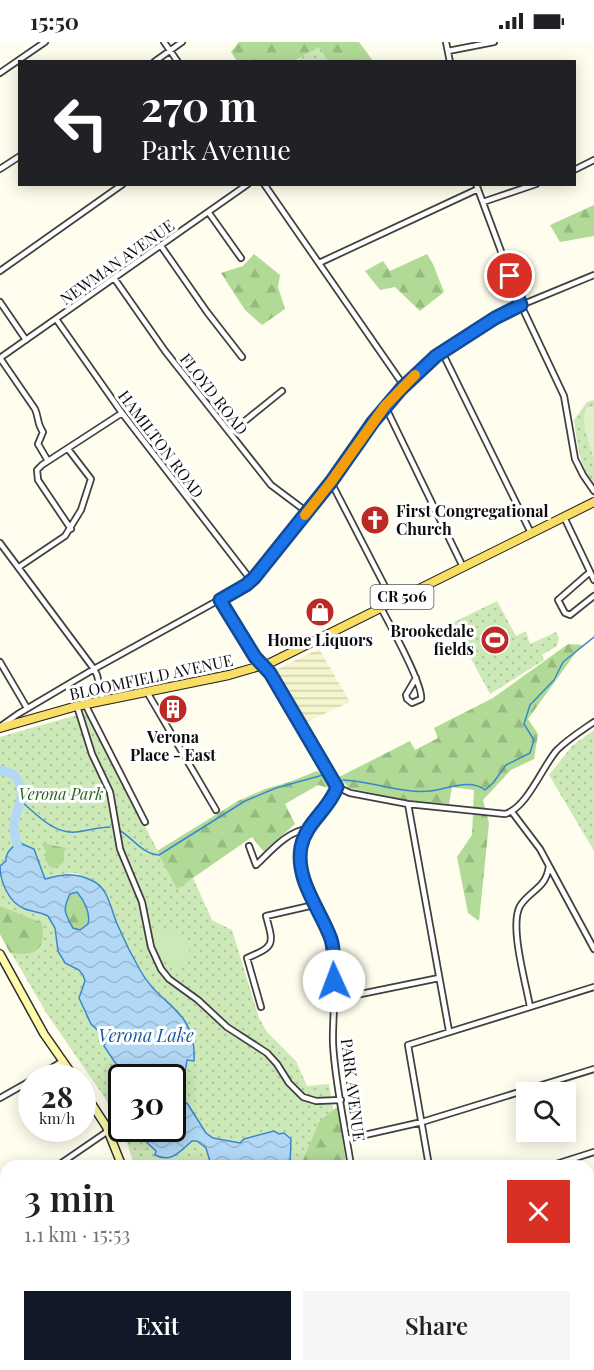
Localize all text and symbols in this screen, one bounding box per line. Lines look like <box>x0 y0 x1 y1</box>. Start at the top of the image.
text: 15:50 <box>30 6 79 36</box>
text: 270 m <box>141 77 257 133</box>
icon: left <box>42 84 120 162</box>
text: Park Avenue <box>141 131 291 167</box>
street label: NEWMAN AVENUE <box>55 214 178 309</box>
pin <box>484 250 535 301</box>
icon: arrive <box>493 259 526 292</box>
street label: FLOYD ROAD <box>176 348 253 439</box>
street label: HAMILTON ROAD <box>114 386 209 502</box>
place label: First Congregational Church <box>396 500 549 539</box>
church icon: First Congregational Church <box>359 504 391 536</box>
road number: CR 506 <box>370 585 434 609</box>
shop icon: Home Liquors <box>304 596 336 628</box>
place label: Brookedale fields <box>390 620 474 659</box>
sports icon: Brookedale fields <box>479 624 511 656</box>
place label: Home Liquors <box>267 629 373 650</box>
street label: BLOOMFIELD AVENUE <box>67 649 235 704</box>
building icon: Verona Place - East <box>157 693 189 725</box>
place label: Verona Place - East <box>130 726 216 765</box>
park label: Verona Park <box>19 783 103 804</box>
position arrow <box>302 949 366 1013</box>
water label: Verona Lake <box>98 1023 194 1047</box>
street label: PARK AVENUE <box>337 1037 370 1143</box>
speed limit sign: 30 <box>108 1064 186 1142</box>
text: 28 <box>41 1076 73 1116</box>
map controls <box>516 1082 576 1142</box>
button: search <box>516 1082 576 1142</box>
text: km/h <box>39 1108 75 1128</box>
text: 3 min <box>24 1173 115 1221</box>
button: close <box>507 1180 570 1243</box>
text: 1.1 km · 15:53 <box>24 1220 130 1247</box>
button: Exit <box>24 1291 291 1360</box>
button: Share <box>303 1291 570 1360</box>

